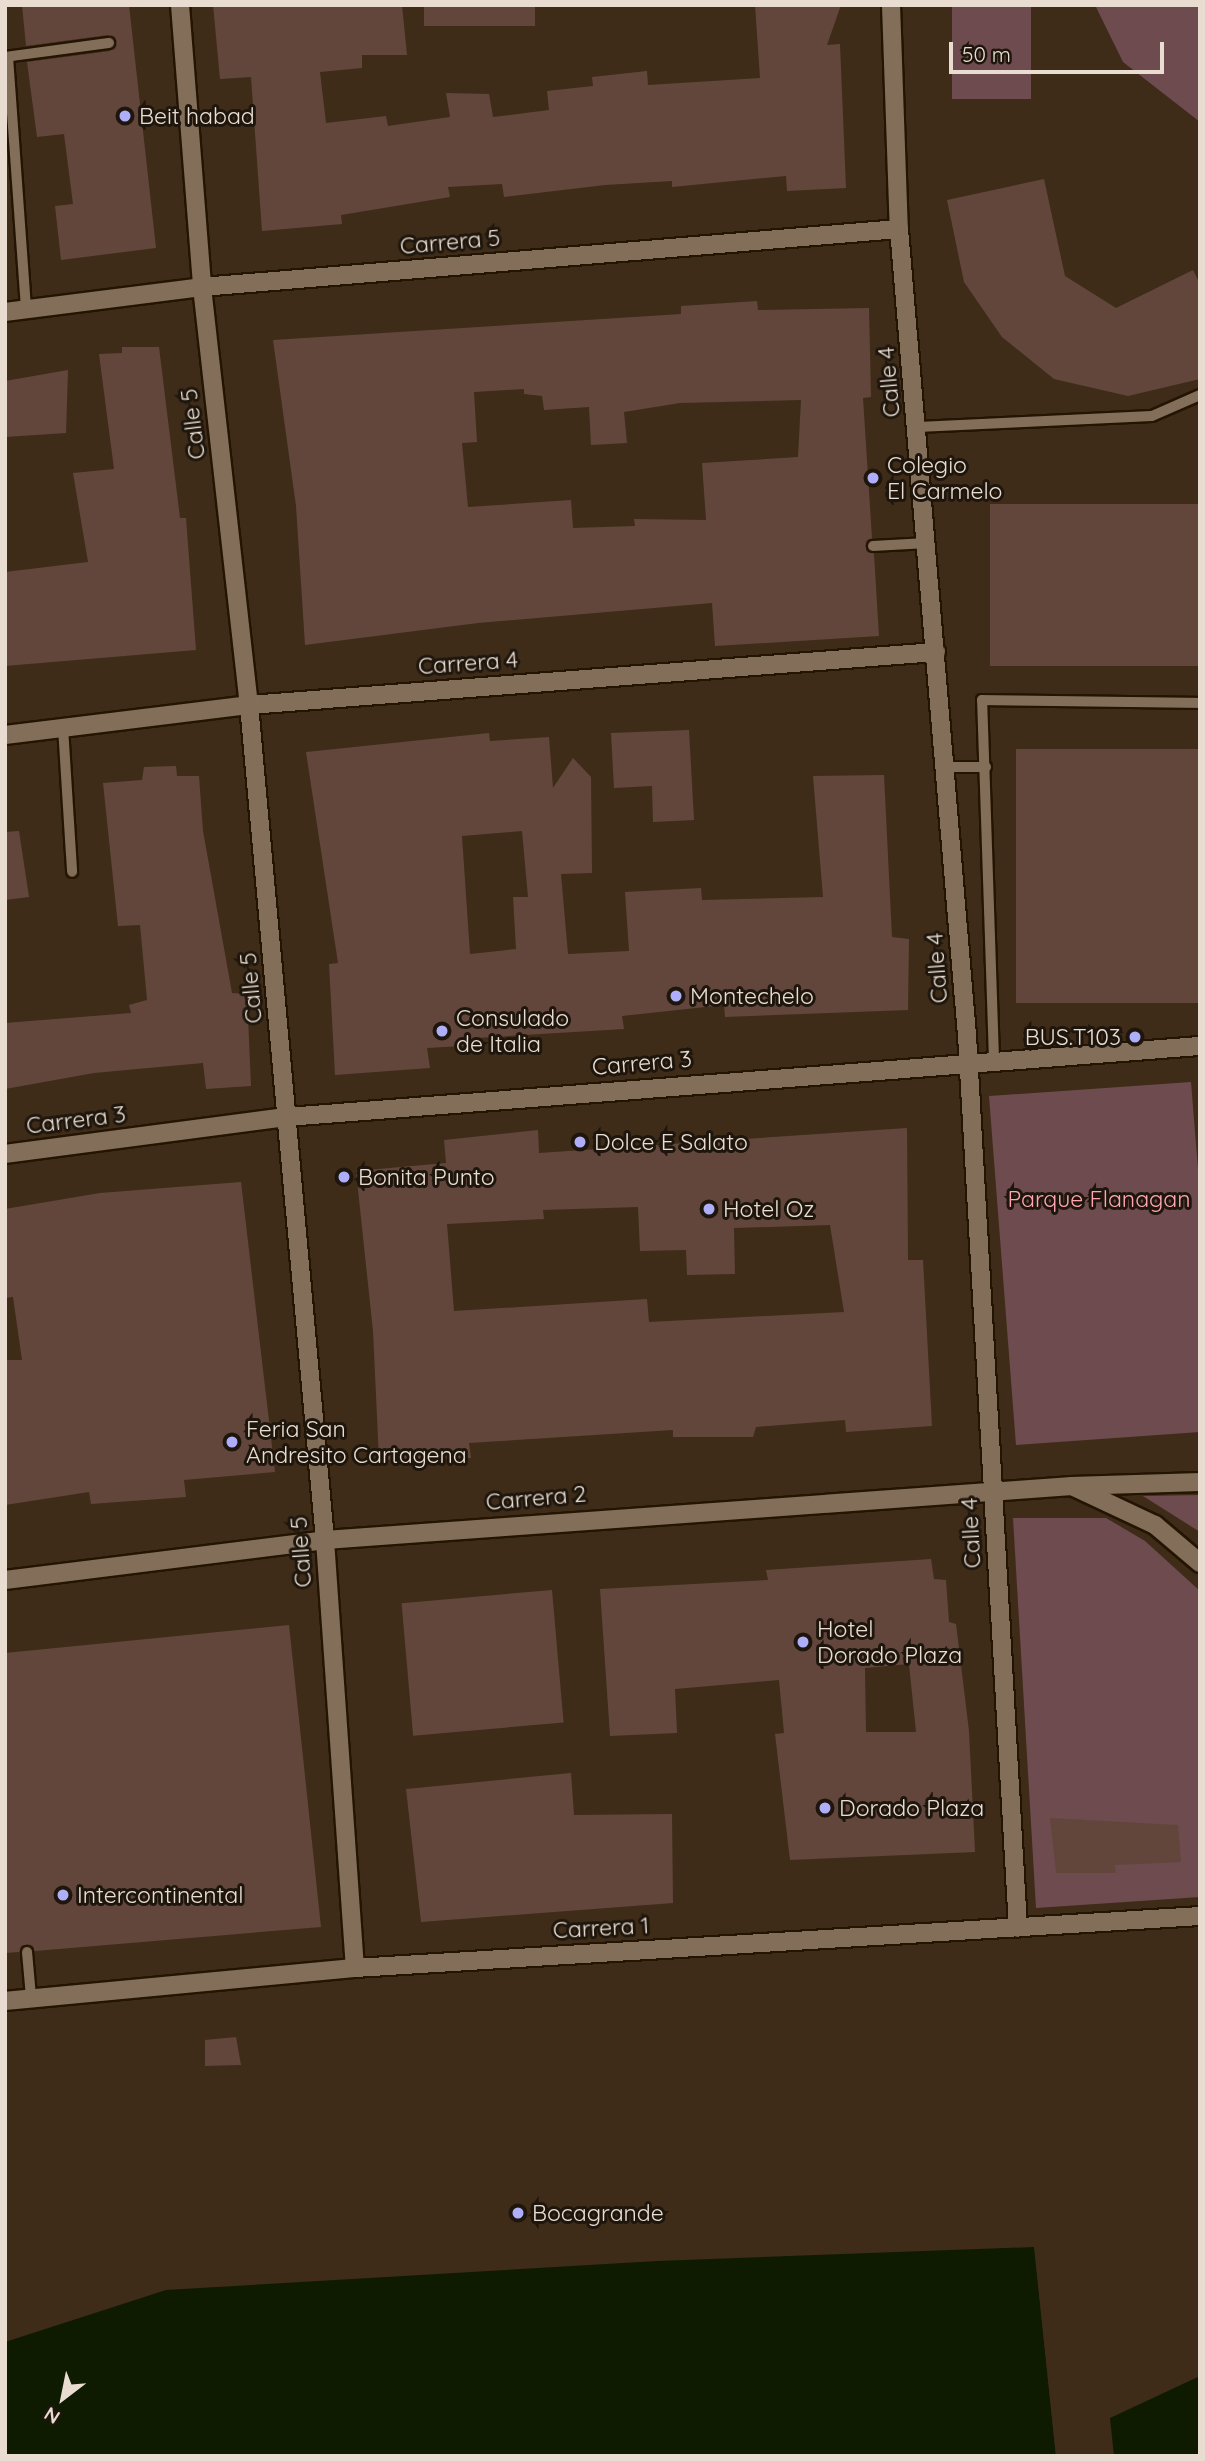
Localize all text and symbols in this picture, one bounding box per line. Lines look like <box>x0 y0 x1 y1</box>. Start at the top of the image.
scale bar <box>953 28 1168 72</box>
text: 50 m <box>962 41 1011 67</box>
place label: Beit habad <box>139 102 255 130</box>
marker: Beit habad <box>117 108 133 124</box>
street label: Carrera 5 <box>399 224 501 260</box>
street label: Calle 4 <box>872 346 906 418</box>
street label: Calle 5 <box>175 387 211 461</box>
place label: Colegio El Carmelo <box>887 451 1002 505</box>
marker: Colegio El Carmelo <box>865 470 881 486</box>
street label: Carrera 4 <box>417 646 519 680</box>
street label: Calle 4 <box>921 932 953 1004</box>
street label: Calle 5 <box>234 951 268 1025</box>
place label: Montechelo <box>690 982 814 1010</box>
marker: Montechelo <box>668 988 684 1004</box>
place label: Consulado de Italia <box>456 1004 569 1058</box>
marker: Consulado de Italia <box>434 1023 450 1039</box>
place label: BUS.T103 <box>1025 1023 1121 1051</box>
marker: BUS.T103 <box>1127 1029 1143 1045</box>
street label: Carrera 3 <box>591 1045 693 1081</box>
street label: Carrera 3 <box>25 1100 127 1140</box>
place label: Dolce E Salato <box>594 1128 748 1156</box>
marker: Dolce E Salato <box>572 1134 588 1150</box>
place label: Bonita Punto <box>358 1163 495 1191</box>
marker: Bonita Punto <box>336 1169 352 1185</box>
park label: Parque Flanagan <box>1007 1185 1191 1213</box>
place label: Hotel Oz <box>723 1195 814 1223</box>
marker: Hotel Oz <box>701 1201 717 1217</box>
place label: Feria San Andresito Cartagena <box>246 1415 467 1469</box>
marker: Feria San Andresito Cartagena <box>224 1434 240 1450</box>
street label: Carrera 2 <box>485 1480 587 1516</box>
street label: Calle 4 <box>955 1497 987 1569</box>
street label: Calle 5 <box>285 1516 317 1588</box>
place label: Hotel Dorado Plaza <box>817 1615 962 1669</box>
marker: Hotel Dorado Plaza <box>795 1634 811 1650</box>
place label: Dorado Plaza <box>839 1794 984 1822</box>
marker: Dorado Plaza <box>817 1800 833 1816</box>
place label: Intercontinental <box>77 1881 243 1909</box>
marker: Intercontinental <box>55 1887 71 1903</box>
street label: Carrera 1 <box>552 1912 650 1944</box>
place label: Bocagrande <box>532 2199 664 2227</box>
marker: Bocagrande <box>510 2205 526 2221</box>
north arrow <box>28 2363 98 2433</box>
text: N <box>40 2402 64 2430</box>

